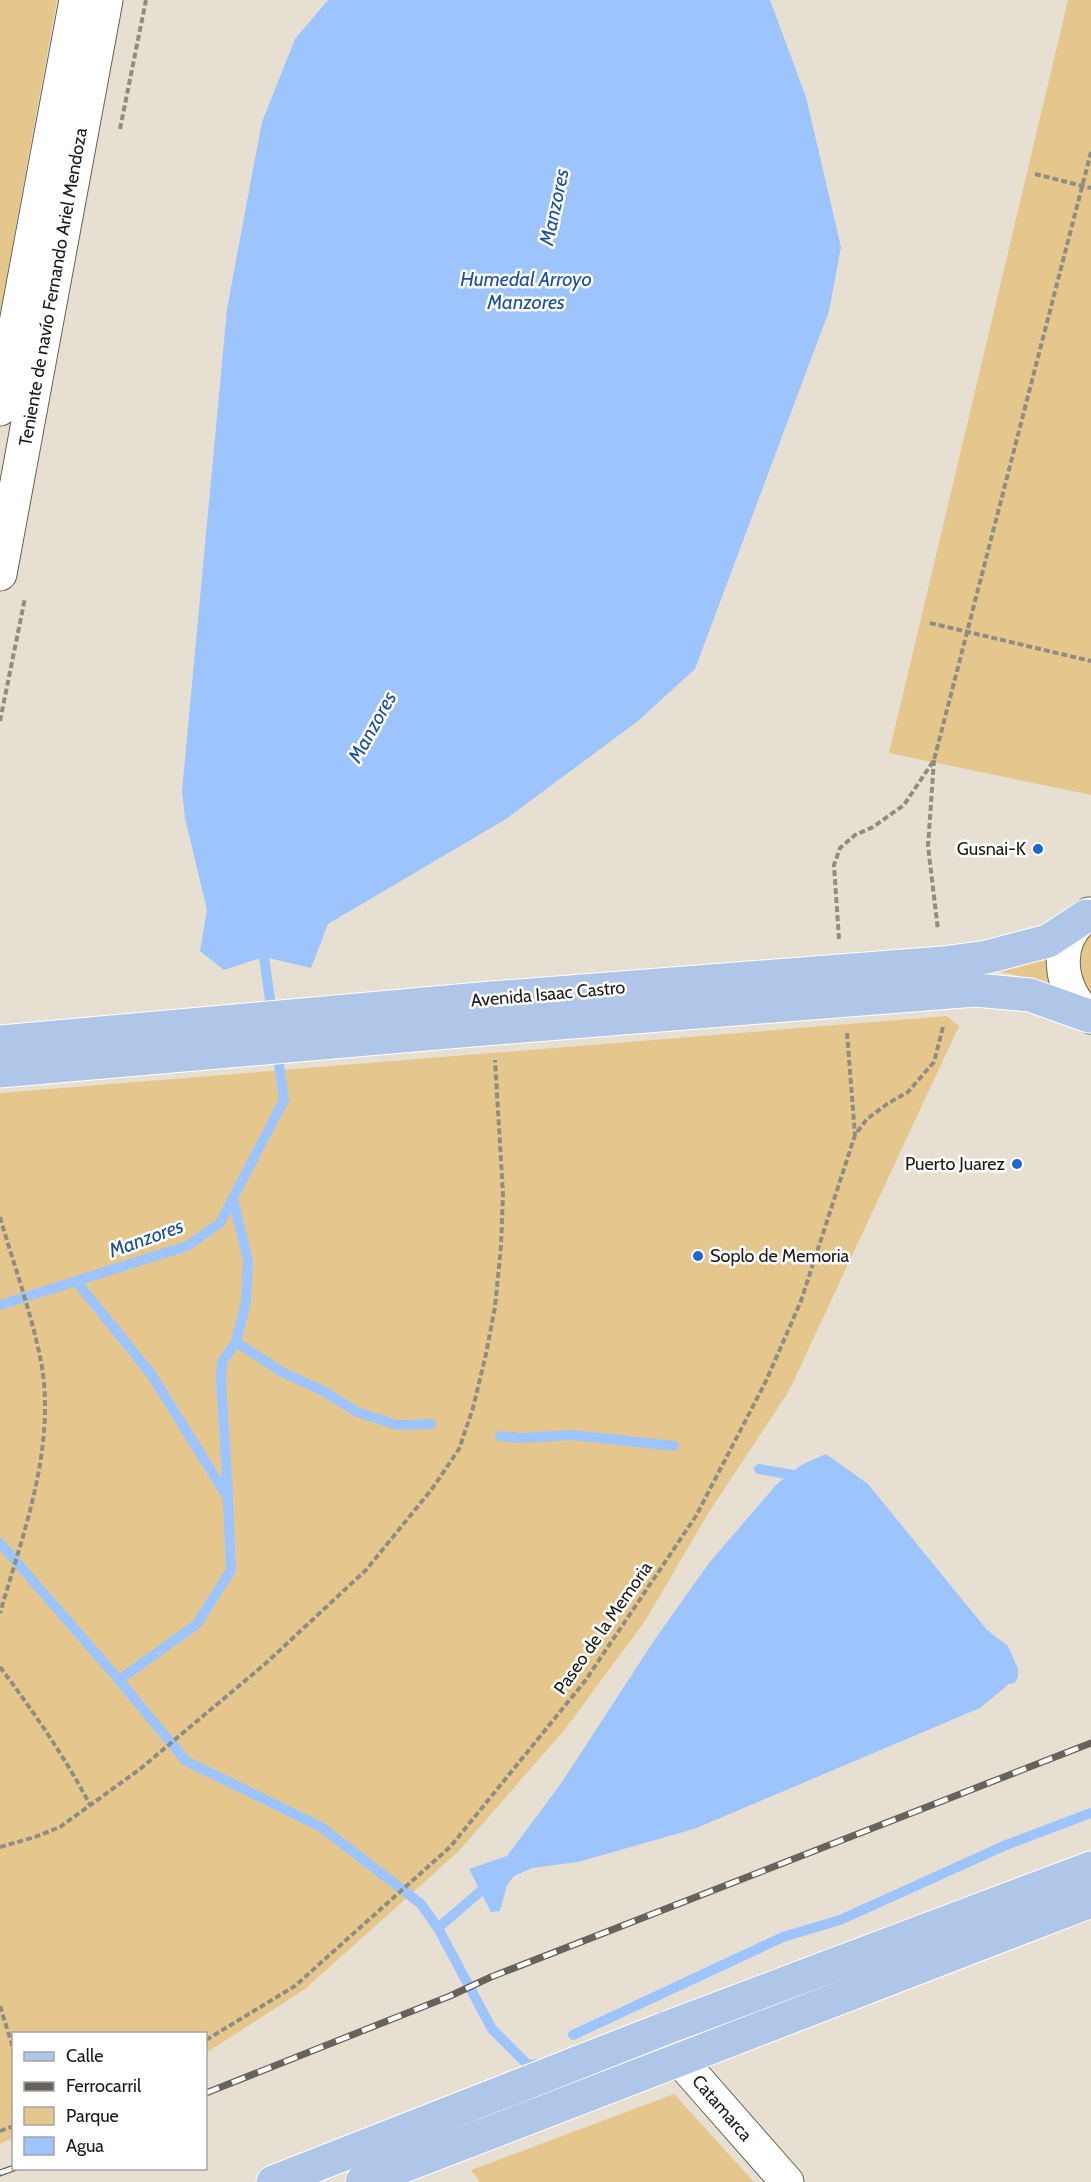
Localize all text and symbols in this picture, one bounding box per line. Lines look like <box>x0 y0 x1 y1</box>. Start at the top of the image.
street label: Teniente de navío Fernando Ariel Mendoza <box>14 126 92 448</box>
water label: Manzores <box>534 166 574 248</box>
water label: Humedal Arroyo Manzores <box>460 267 592 314</box>
water label: Manzores <box>342 687 401 768</box>
place label: Gusnai-K <box>957 838 1027 860</box>
marker: Gusnai-K <box>1031 842 1045 856</box>
street label: Avenida Isaac Castro <box>470 976 626 1012</box>
place label: Puerto Juarez <box>905 1153 1006 1175</box>
marker: Puerto Juarez <box>1010 1157 1024 1171</box>
water label: Manzores <box>104 1213 187 1263</box>
place label: Soplo de Memoria <box>710 1245 850 1267</box>
marker: Soplo de Memoria <box>691 1249 705 1263</box>
street label: Paseo de la Memoria <box>549 1557 657 1699</box>
legend <box>12 2032 207 2170</box>
text: Calle <box>66 2045 103 2067</box>
street label: Catamarca <box>687 2070 757 2146</box>
text: Ferrocarril <box>66 2075 142 2097</box>
text: Parque <box>66 2105 119 2127</box>
text: Agua <box>66 2135 104 2157</box>

